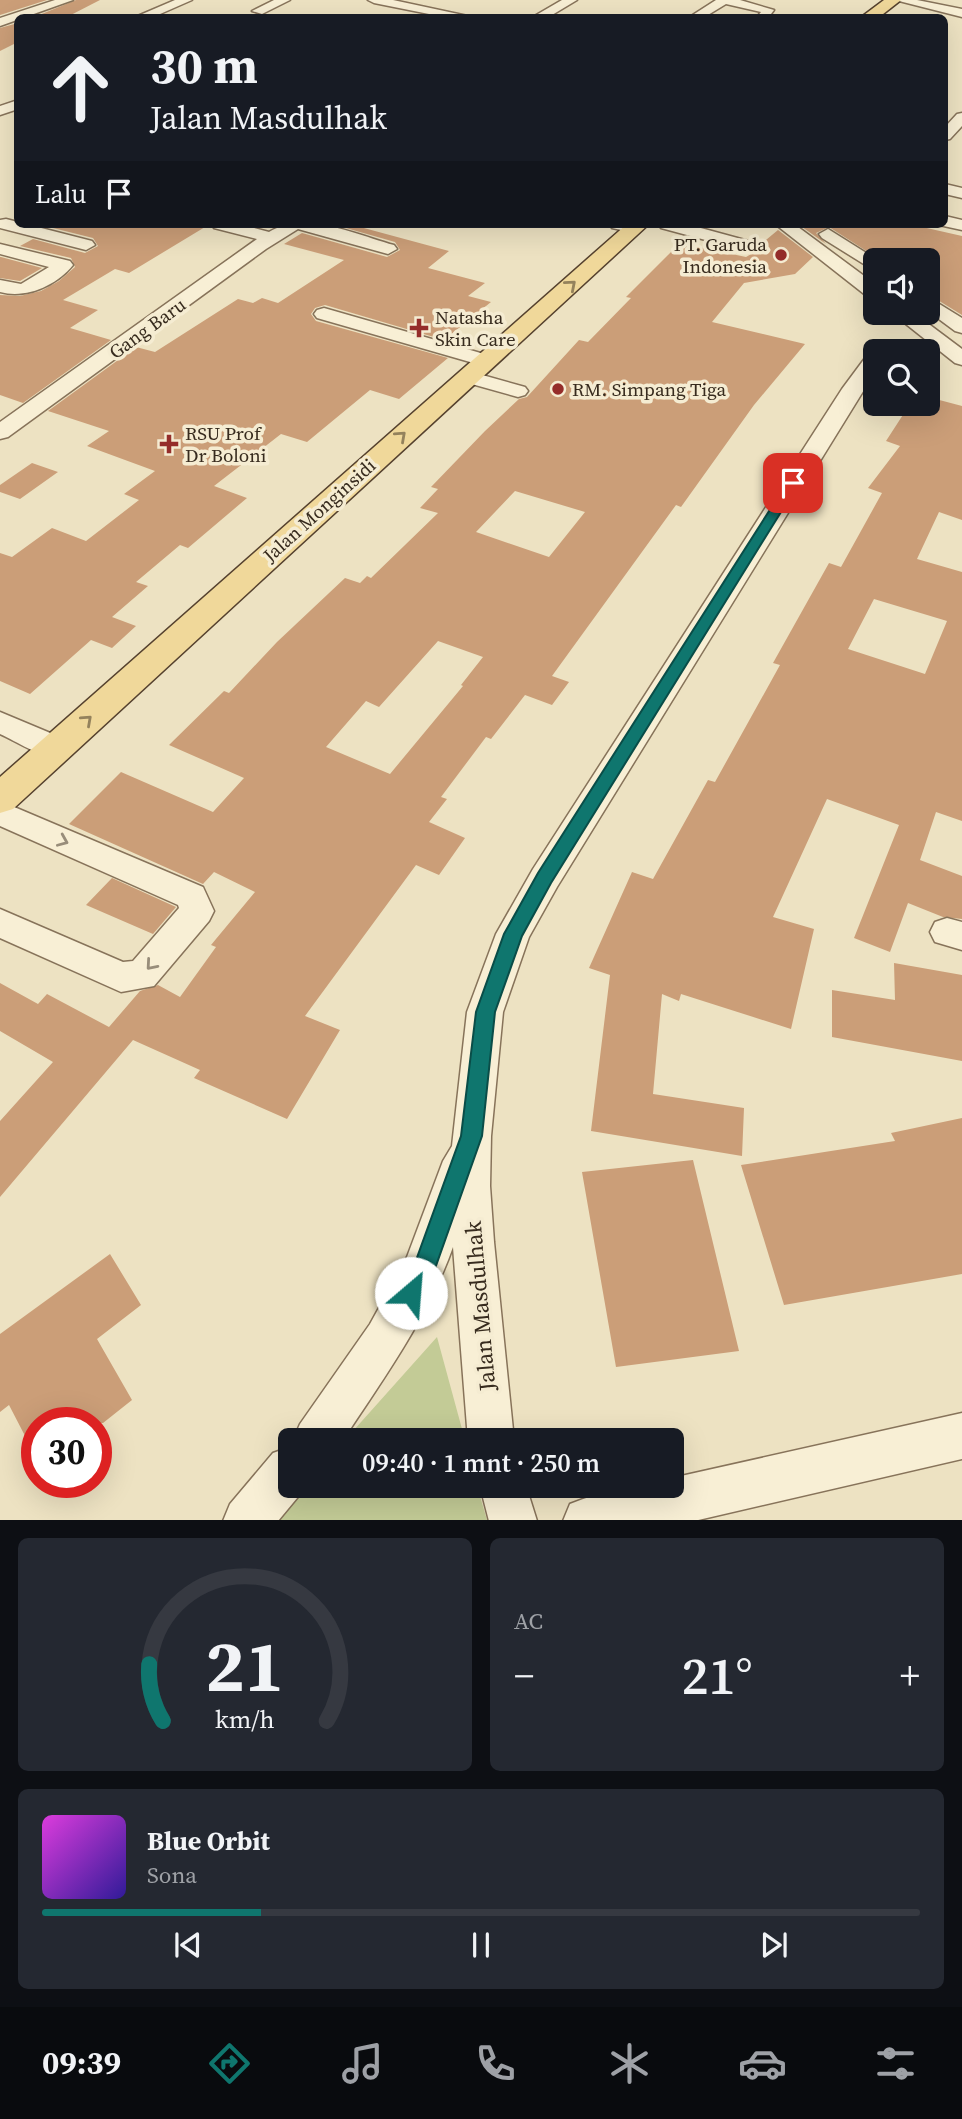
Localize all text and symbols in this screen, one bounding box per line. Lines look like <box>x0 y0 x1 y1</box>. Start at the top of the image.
text: 30 m <box>150 32 258 99</box>
icon: ahead <box>35 42 126 133</box>
text: Jalan Masdulhak <box>150 96 387 140</box>
icon: arrive <box>100 175 138 213</box>
text: Lalu <box>35 176 86 212</box>
place label: PT. Garuda Indonesia <box>674 231 767 279</box>
marker: PT. Garuda Indonesia <box>773 247 789 263</box>
map controls <box>863 248 940 416</box>
button: sound <box>863 248 940 325</box>
one-way arrow <box>563 280 576 293</box>
street label: Gang Baru <box>103 291 191 365</box>
place label: Natasha Skin Care <box>435 304 516 352</box>
marker: Natasha Skin Care <box>409 318 429 338</box>
button: search <box>863 339 940 416</box>
place label: RM. Simpang Tiga <box>572 376 727 402</box>
marker: RM. Simpang Tiga <box>550 381 566 397</box>
place label: RSU Prof Dr Boloni <box>185 420 267 468</box>
one-way arrow <box>393 432 406 445</box>
marker: RSU Prof Dr Boloni <box>159 434 179 454</box>
street label: Jalan Monginsidi <box>256 452 381 568</box>
pin <box>763 453 823 513</box>
icon: arrive <box>774 464 812 502</box>
one-way arrow <box>79 716 92 729</box>
one-way arrow <box>56 832 68 846</box>
one-way arrow <box>146 957 159 970</box>
street label: Jalan Masdulhak <box>457 1219 503 1393</box>
position arrow <box>374 1256 448 1330</box>
speed limit sign: 30 <box>21 1407 112 1498</box>
text: 09:40 · 1 mnt · 250 m <box>362 1445 600 1481</box>
text: AC <box>514 1605 543 1637</box>
text: 21 <box>206 1616 284 1715</box>
text: 21° <box>681 1640 753 1711</box>
text: − <box>514 1650 534 1702</box>
text: + <box>900 1650 920 1702</box>
text: km/h <box>215 1701 275 1735</box>
text: Blue Orbit <box>147 1823 270 1859</box>
text: Sona <box>147 1859 197 1891</box>
icon: previous <box>169 1926 207 1964</box>
icon: pause <box>462 1926 500 1964</box>
icon: next <box>755 1926 793 1964</box>
icon: directions <box>205 2039 254 2088</box>
icon: music <box>338 2039 387 2088</box>
icon: phone <box>471 2039 520 2088</box>
icon: climate <box>605 2039 654 2088</box>
icon: car <box>738 2039 787 2088</box>
icon: filters <box>871 2039 920 2088</box>
text: 09:39 <box>42 2041 121 2085</box>

